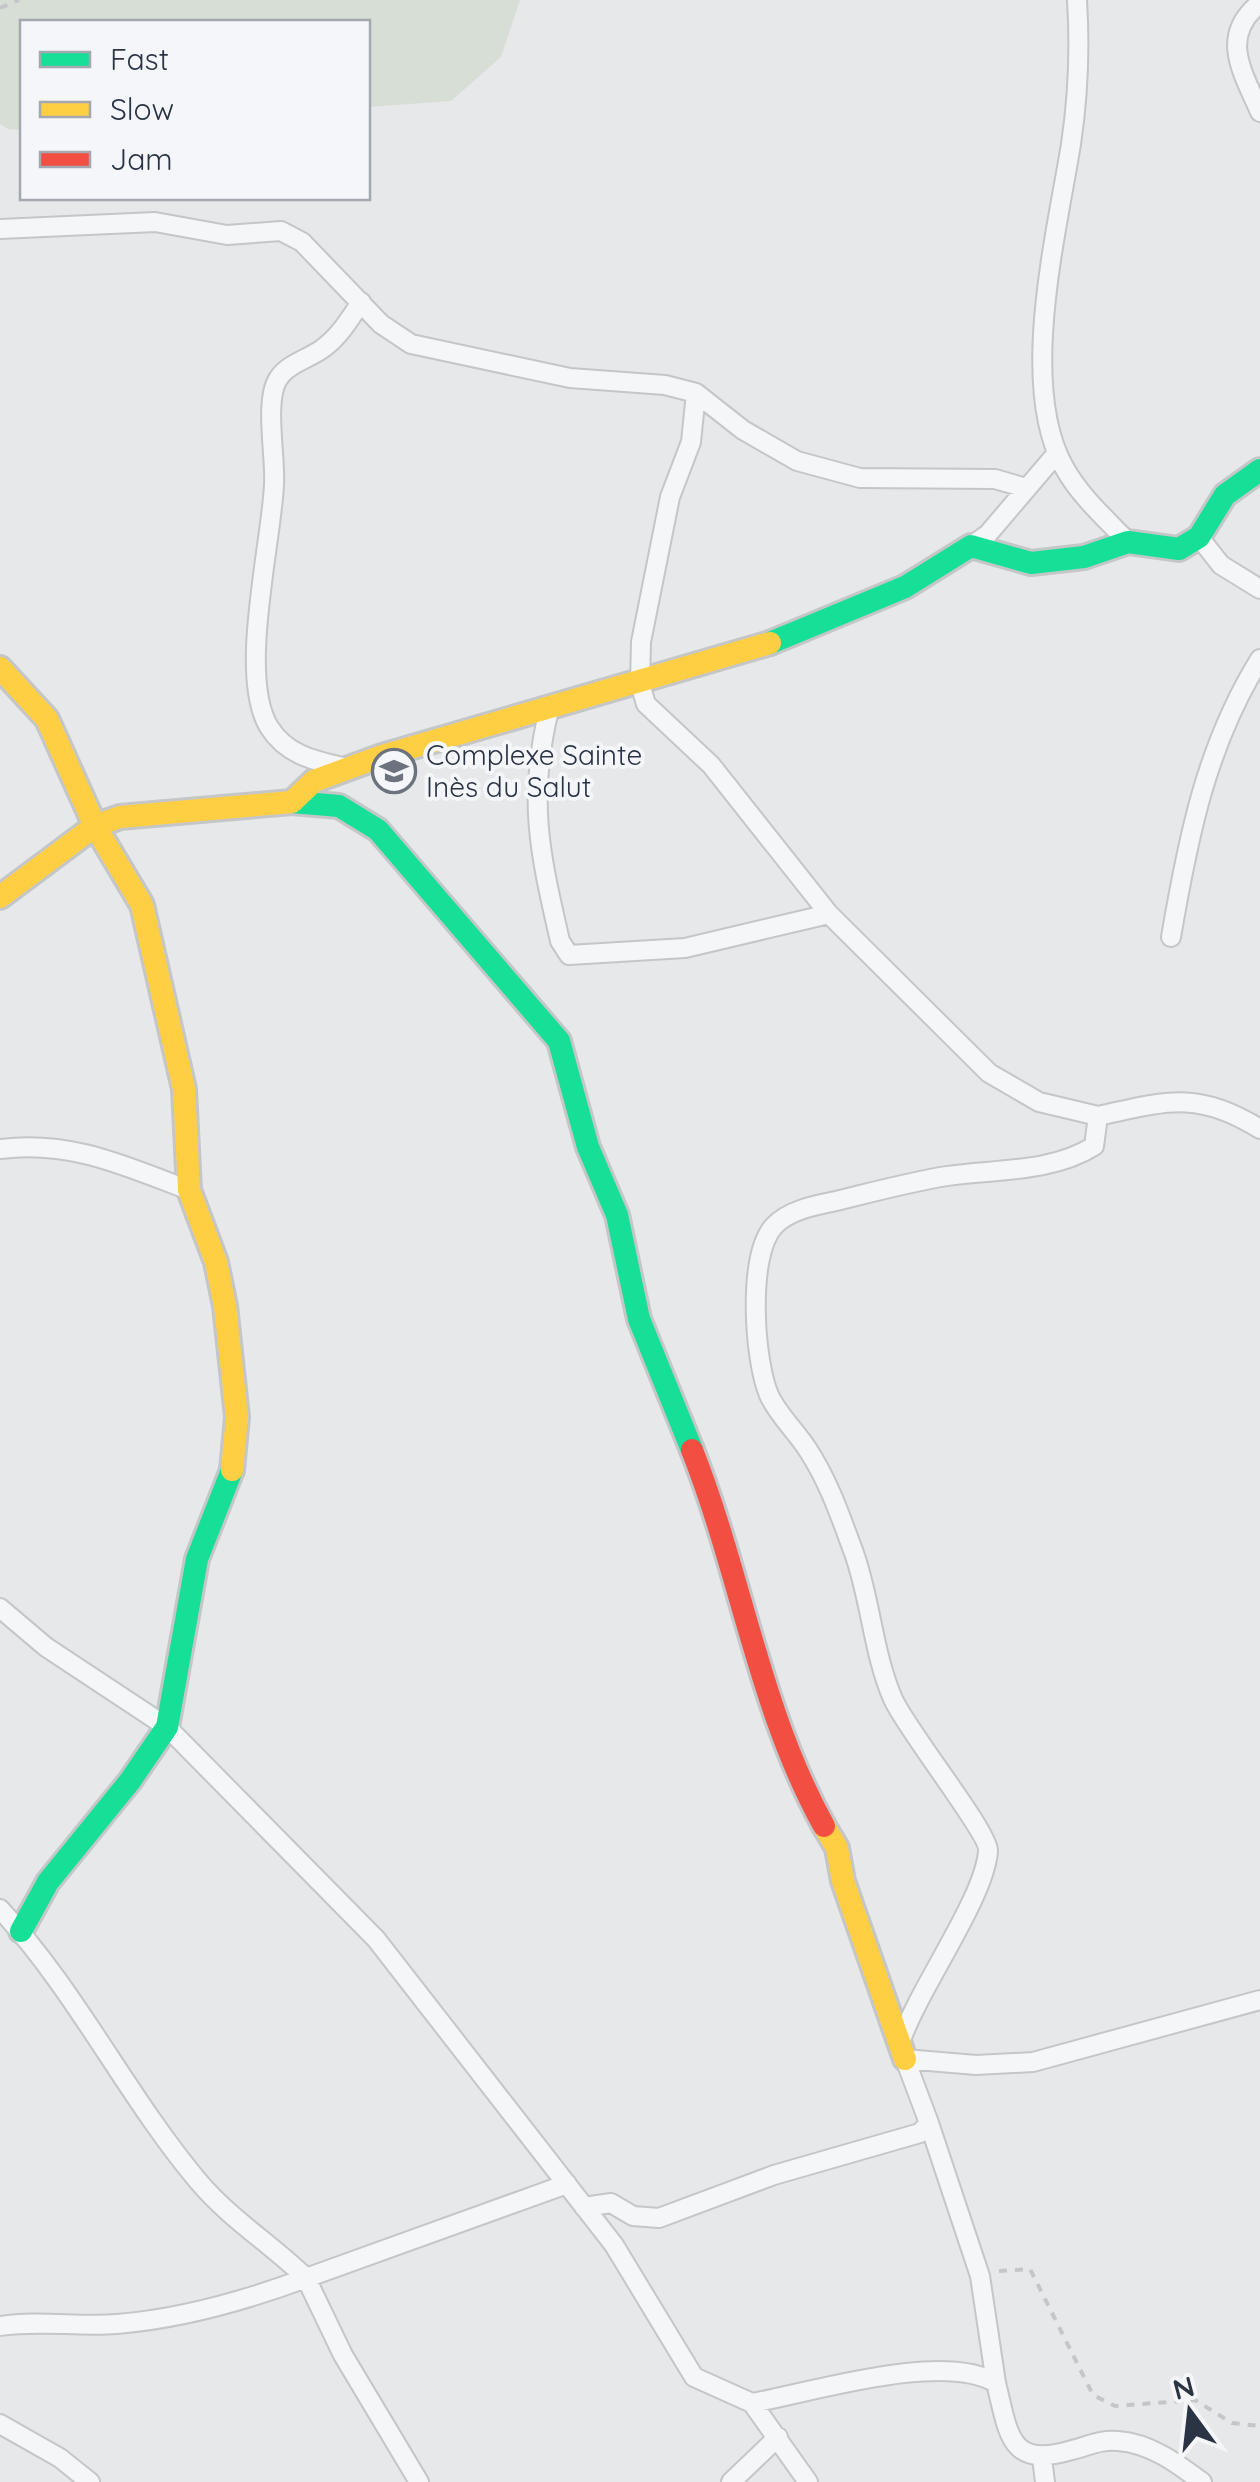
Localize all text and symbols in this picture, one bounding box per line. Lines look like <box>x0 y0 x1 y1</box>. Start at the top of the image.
legend <box>20 20 370 200</box>
text: Fast <box>110 40 169 78</box>
text: Slow <box>110 90 174 128</box>
text: Jam <box>110 140 173 178</box>
place label: Complexe Sainte Inès du Salut <box>426 737 642 804</box>
school or university icon: Complexe Sainte Inès du Salut <box>371 748 417 794</box>
north arrow <box>1140 2362 1240 2462</box>
text: N <box>1169 2368 1198 2407</box>

